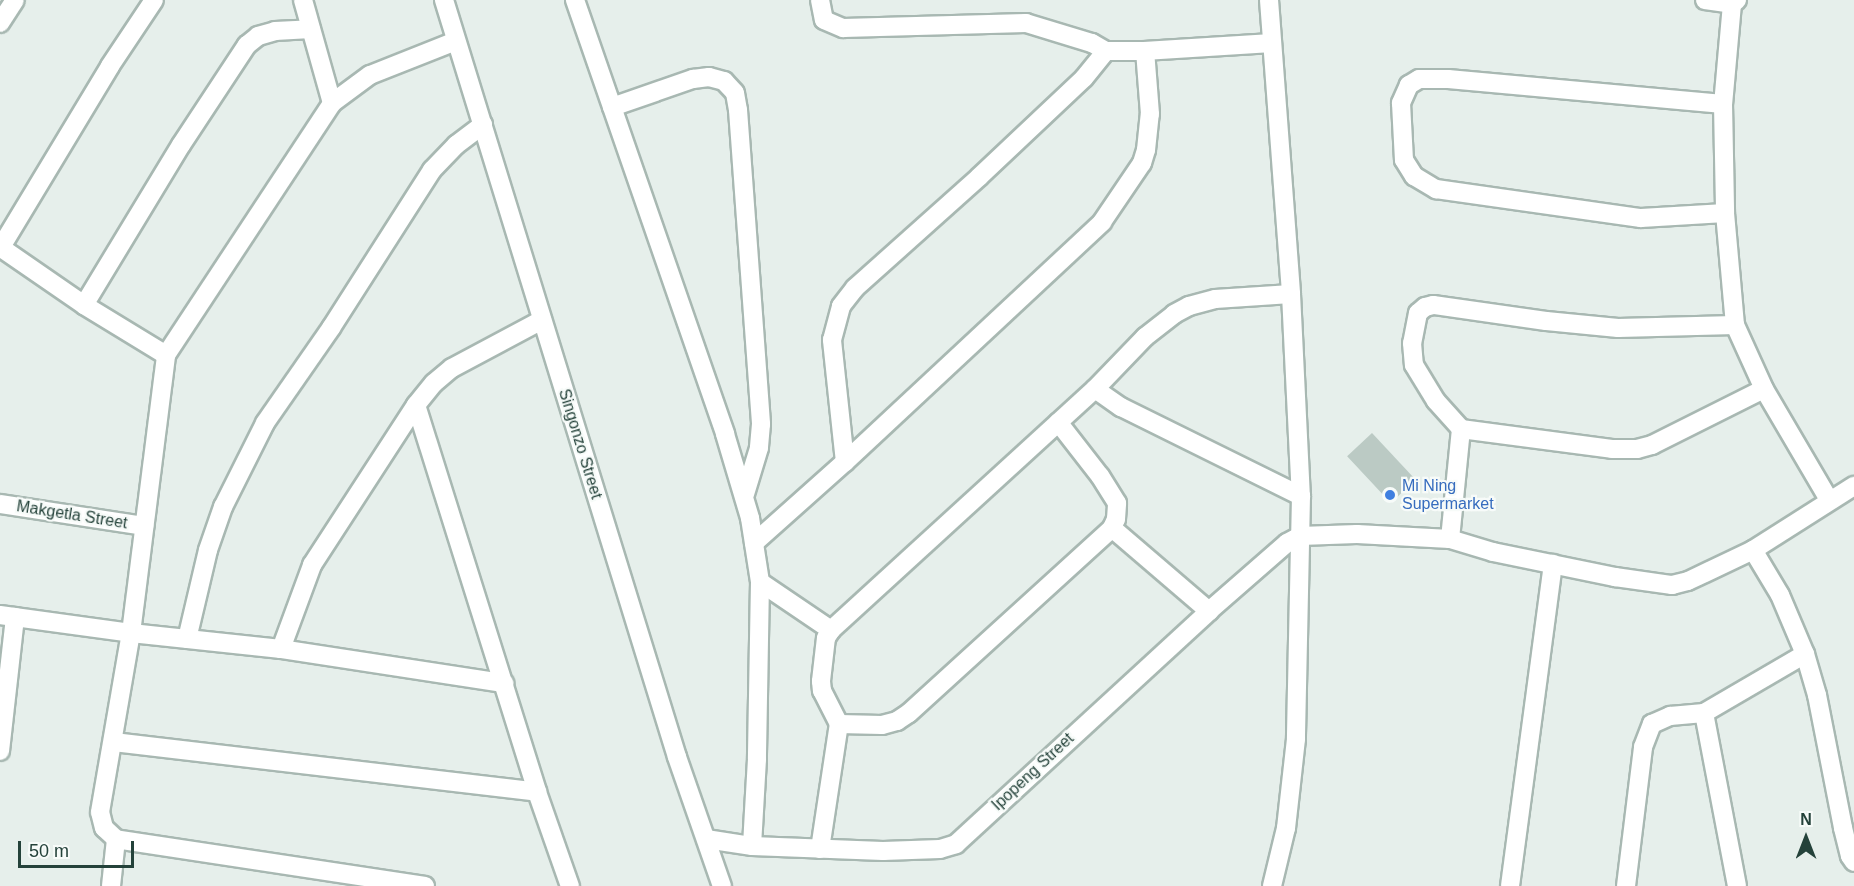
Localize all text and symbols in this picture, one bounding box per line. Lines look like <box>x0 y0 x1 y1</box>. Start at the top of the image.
street label: Singonzo Street <box>554 387 606 501</box>
place label: Mi Ning Supermarket <box>1402 476 1494 514</box>
marker: Mi Ning Supermarket <box>1383 488 1397 502</box>
street label: Makgetla Street <box>15 497 129 533</box>
street label: Ipopeng Street <box>988 729 1078 815</box>
north arrow <box>1776 808 1836 868</box>
text: N <box>1800 811 1812 828</box>
scale bar <box>21 829 136 867</box>
text: 50 m <box>29 841 69 861</box>

